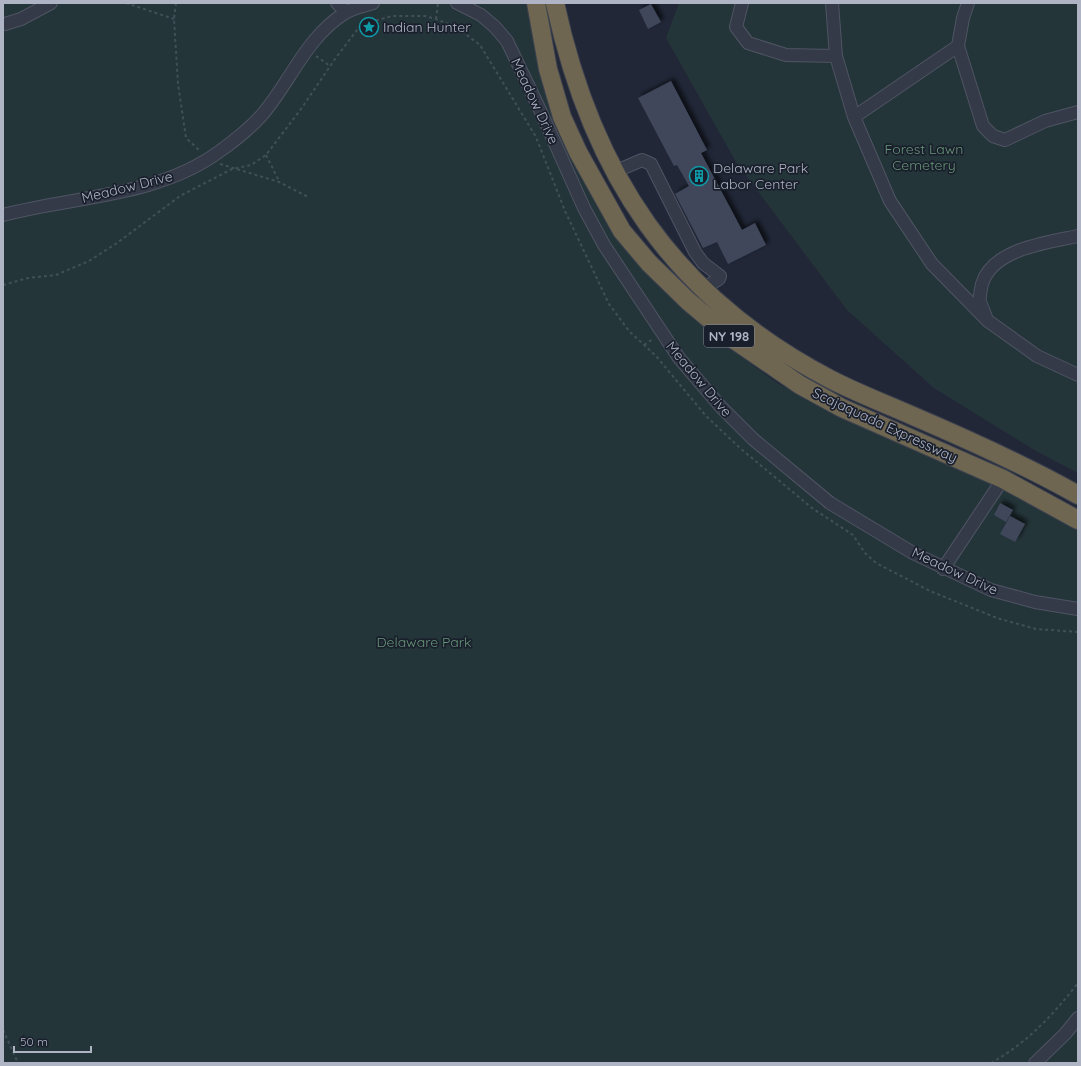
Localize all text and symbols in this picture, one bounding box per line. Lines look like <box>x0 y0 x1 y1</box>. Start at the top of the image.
place icon: Indian Hunter <box>358 16 380 38</box>
place label: Indian Hunter <box>383 18 471 36</box>
street label: Meadow Drive <box>507 55 563 147</box>
park label: Forest Lawn Cemetery <box>885 140 963 174</box>
place label: Delaware Park Labor Center <box>713 159 808 193</box>
building icon: Delaware Park Labor Center <box>688 165 710 187</box>
street label: Meadow Drive <box>80 167 174 207</box>
road number: NY 198 <box>704 325 754 347</box>
street label: Meadow Drive <box>662 338 736 420</box>
street label: Scajaquada Expressway <box>810 383 960 467</box>
street label: Meadow Drive <box>909 543 1001 599</box>
park label: Delaware Park <box>376 633 472 651</box>
scale bar <box>14 1028 91 1054</box>
text: 50 m <box>20 1034 48 1049</box>

